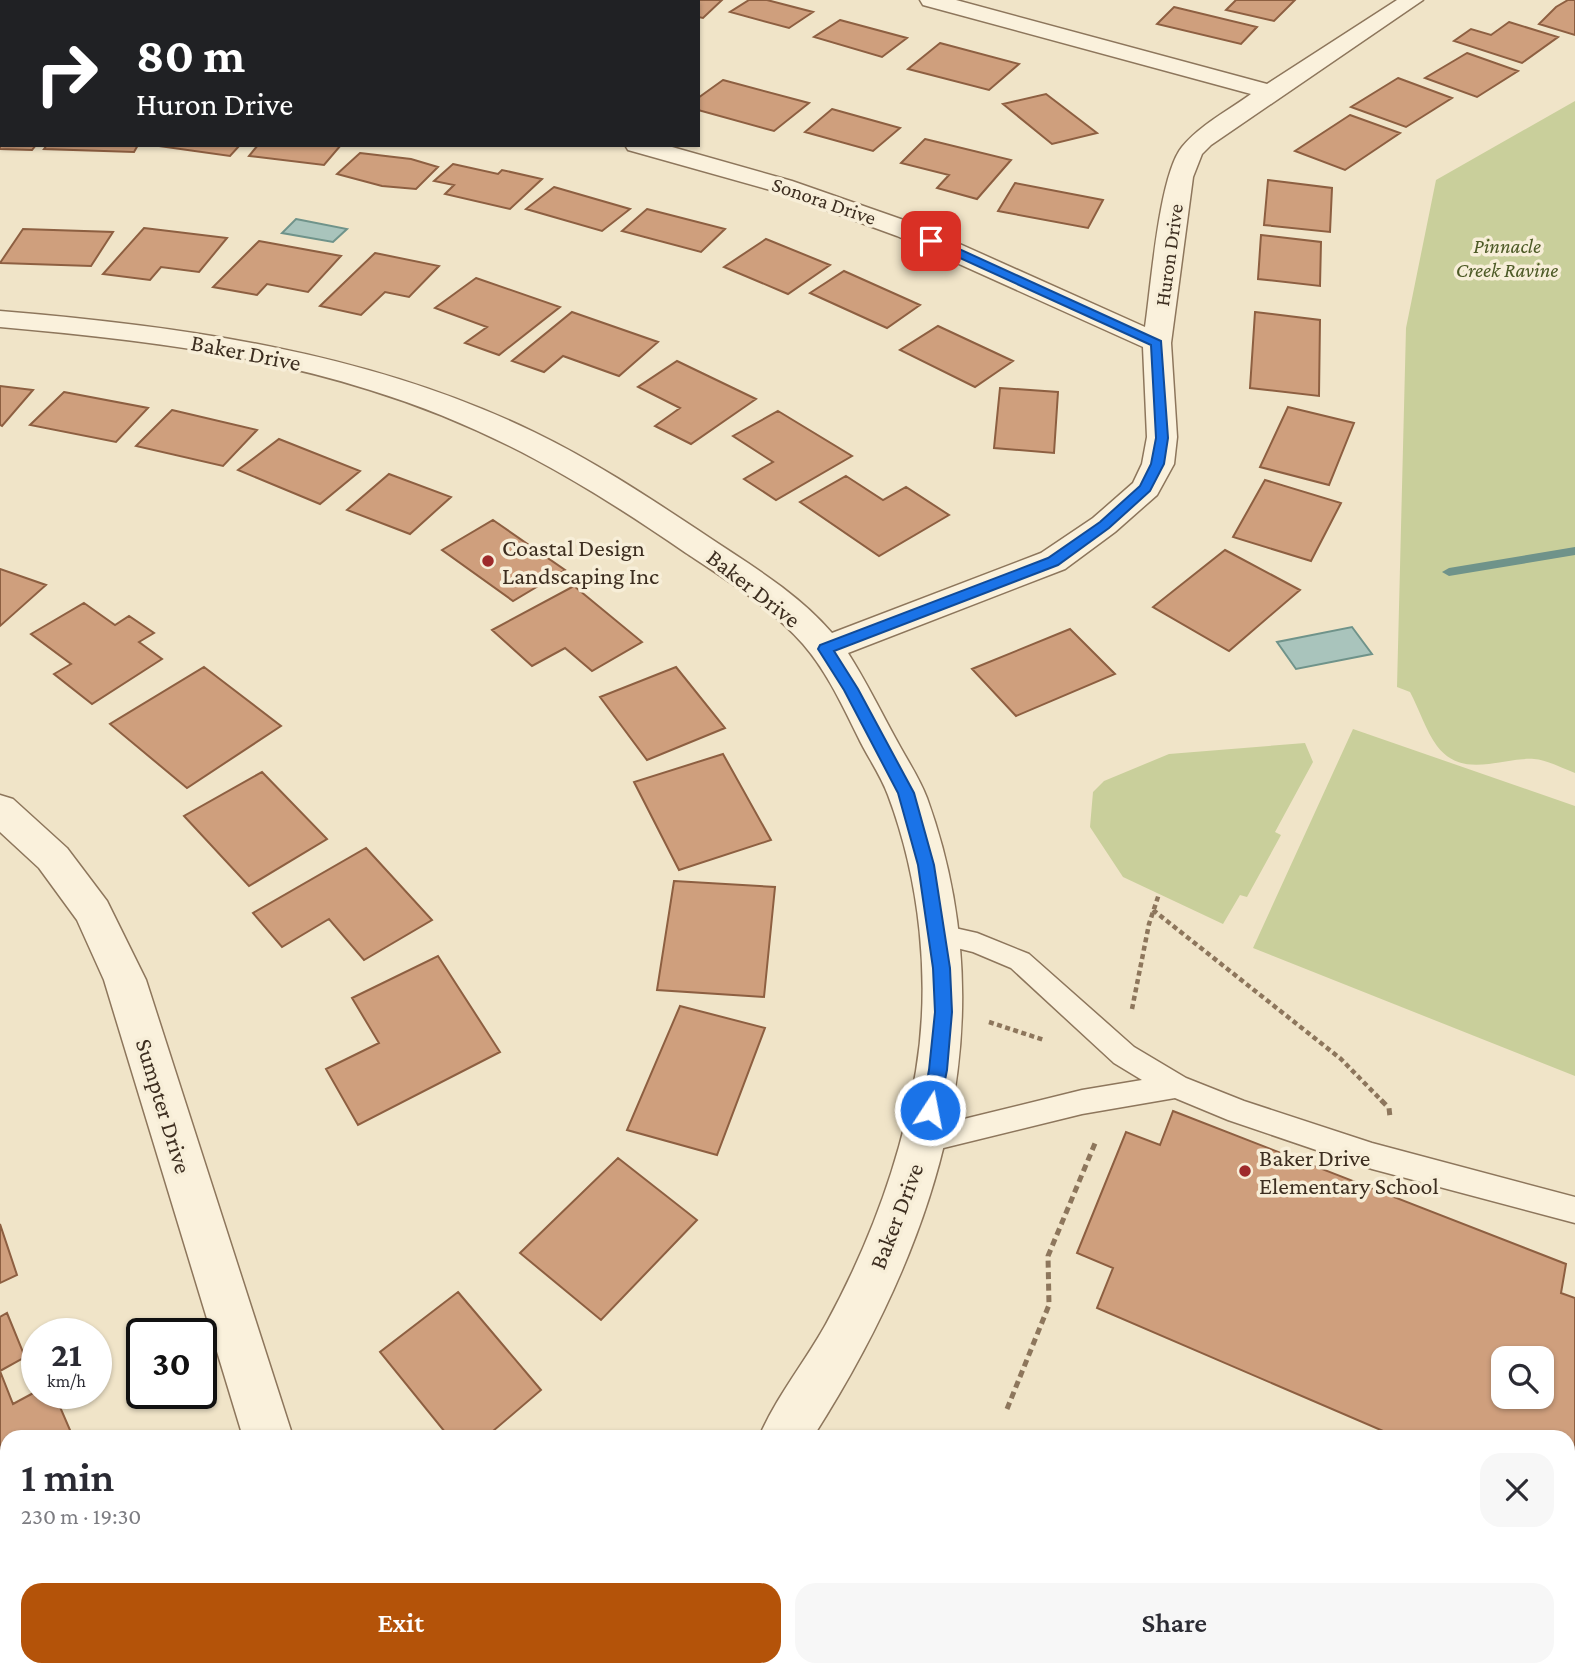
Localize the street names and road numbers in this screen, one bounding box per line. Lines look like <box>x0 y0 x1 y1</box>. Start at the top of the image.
street label: Sonora Drive <box>769 172 879 230</box>
street label: Huron Drive <box>1150 202 1188 308</box>
street label: Baker Drive <box>189 328 303 376</box>
street label: Baker Drive <box>702 543 806 633</box>
street label: Sumpter Drive <box>131 1035 197 1177</box>
street label: Baker Drive <box>863 1159 929 1273</box>

